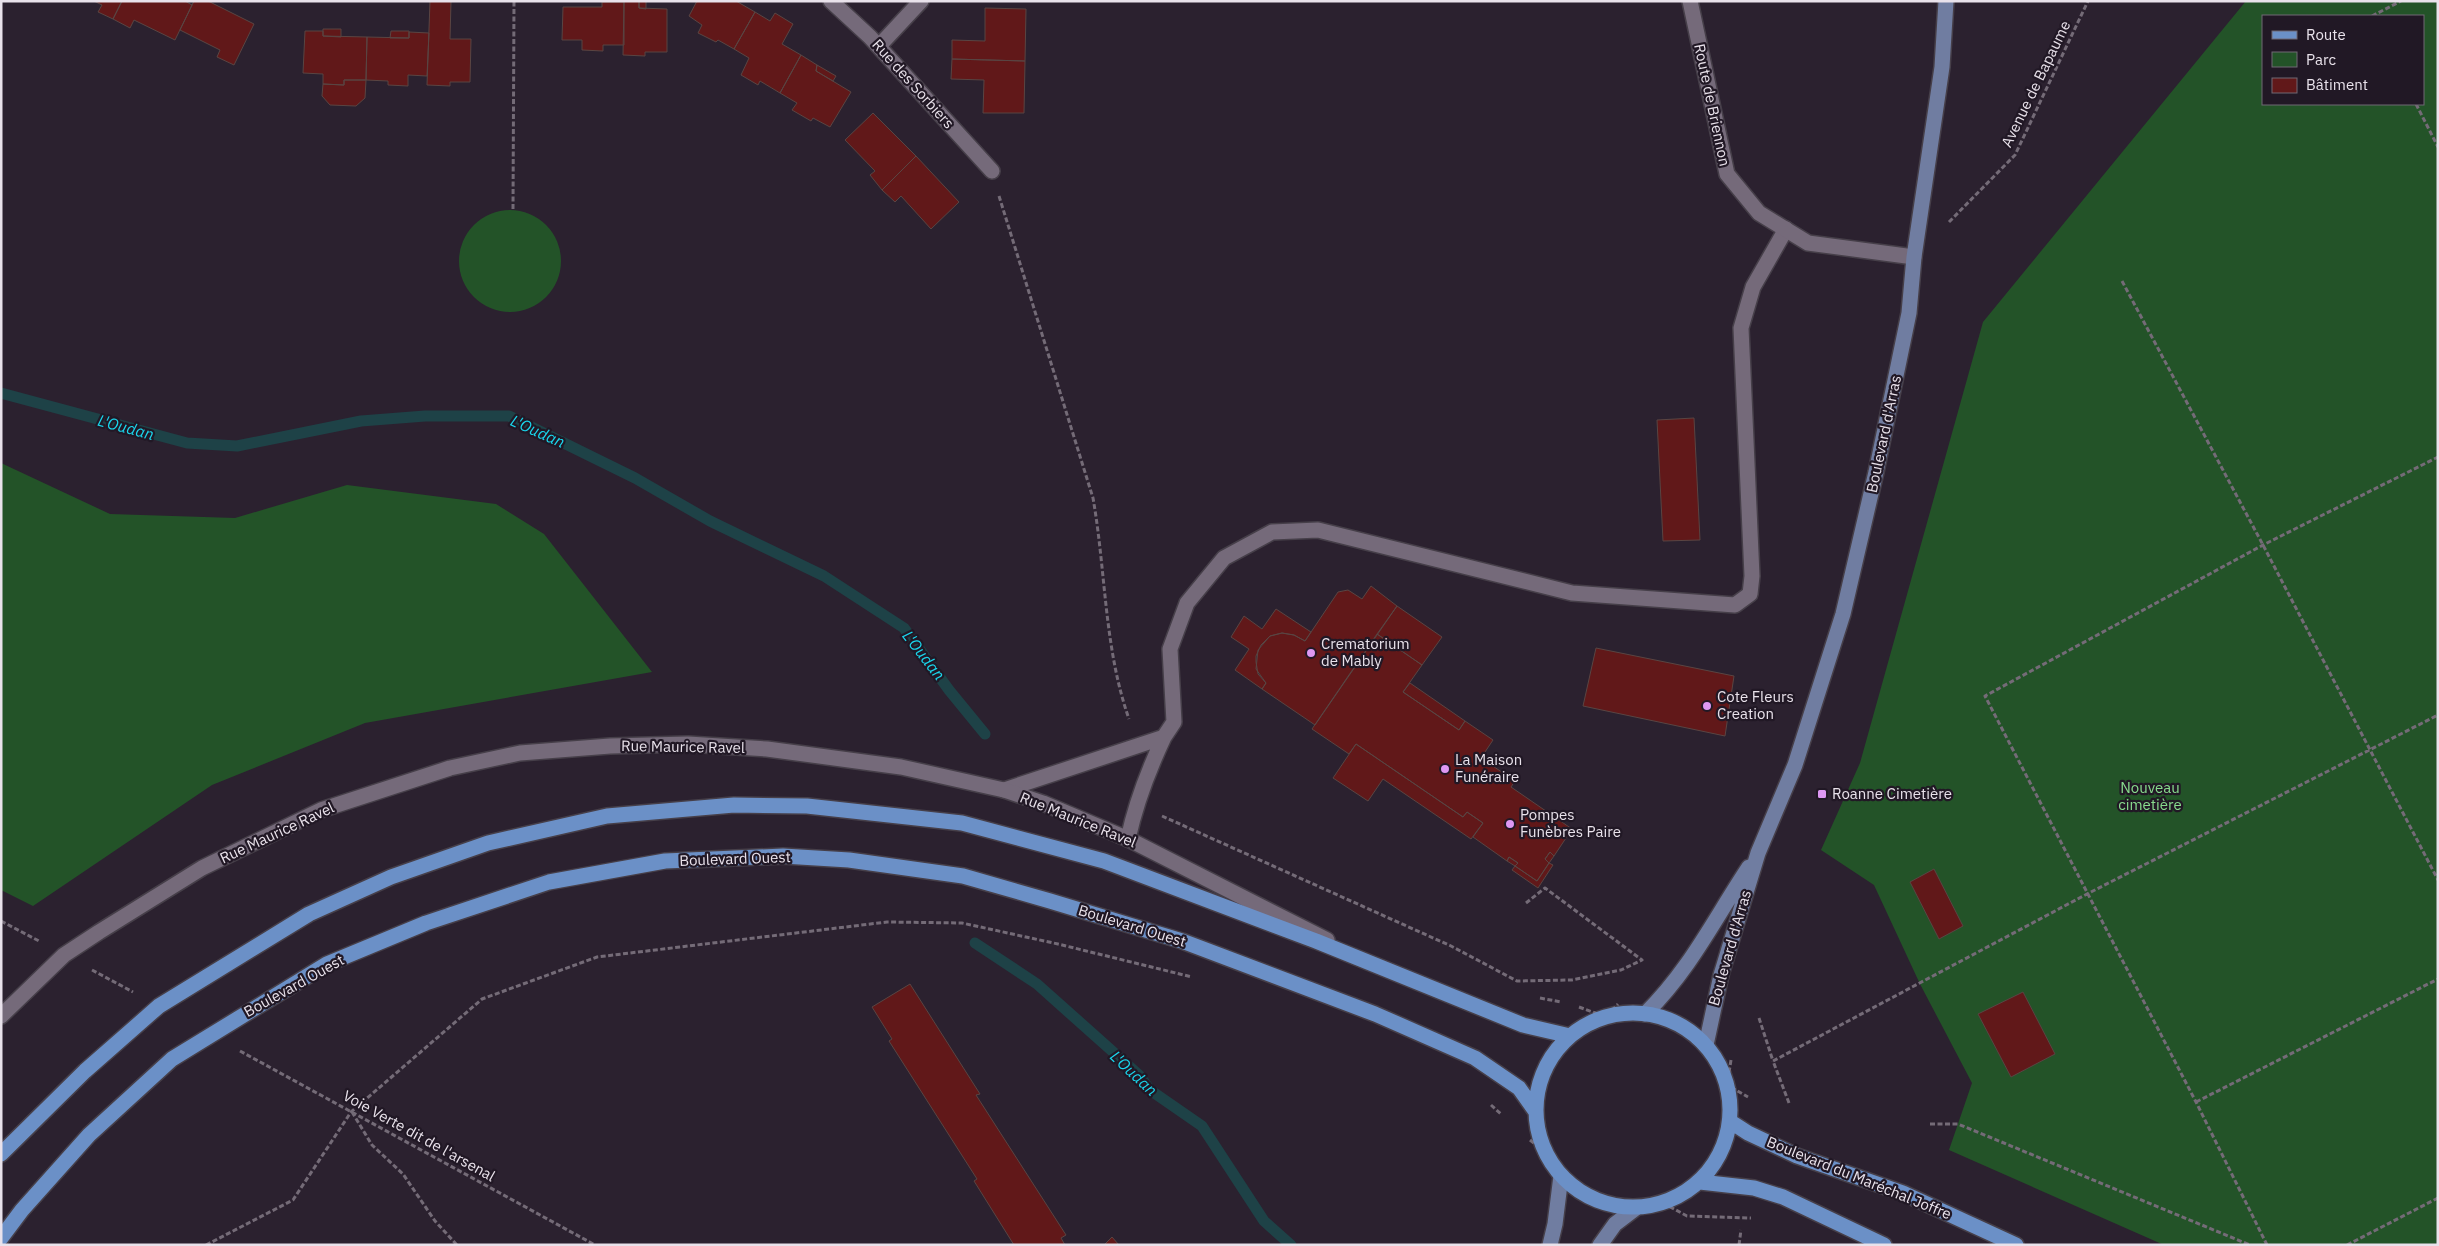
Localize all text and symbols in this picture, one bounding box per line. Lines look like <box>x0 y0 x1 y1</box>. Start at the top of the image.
legend <box>2262 15 2424 105</box>
street label: Avenue de Bapaume <box>1997 17 2074 150</box>
text: Route <box>2306 25 2346 44</box>
street label: Rue des Sorbiers <box>868 35 959 132</box>
street label: Route de Briennon <box>1690 42 1735 168</box>
text: Parc <box>2306 50 2336 69</box>
text: Bâtiment <box>2306 75 2368 94</box>
street label: Boulevard d'Arras <box>1862 374 1905 494</box>
water label: L'Oudan <box>96 410 156 444</box>
water label: L'Oudan <box>508 410 568 452</box>
water label: L'Oudan <box>898 626 950 684</box>
place label: Crematorium de Mably <box>1321 634 1410 670</box>
marker: Crematorium de Mably <box>1305 647 1317 659</box>
place label: Cote Fleurs Creation <box>1717 687 1794 723</box>
marker: Cote Fleurs Creation <box>1701 700 1713 712</box>
street label: Rue Maurice Ravel <box>621 736 745 757</box>
place label: La Maison Funéraire <box>1455 750 1522 786</box>
marker: La Maison Funéraire <box>1439 763 1451 775</box>
park label: Nouveau cimetière <box>2118 778 2182 814</box>
place label: Roanne Cimetière <box>1832 784 1952 803</box>
street label: Rue Maurice Ravel <box>1017 787 1139 852</box>
marker: Roanne Cimetière <box>1816 788 1828 800</box>
street label: Rue Maurice Ravel <box>217 798 337 867</box>
place label: Pompes Funèbres Paire <box>1520 805 1621 841</box>
marker: Pompes Funèbres Paire <box>1504 818 1516 830</box>
street label: Boulevard Ouest <box>679 847 791 870</box>
street label: Boulevard d'Arras <box>1704 888 1755 1008</box>
street label: Boulevard Ouest <box>1076 900 1188 951</box>
street label: Boulevard Ouest <box>240 950 347 1021</box>
water label: L'Oudan <box>1106 1046 1162 1100</box>
street label: Voie Verte dit de l'arsenal <box>340 1086 499 1185</box>
street label: Boulevard du Maréchal Joffre <box>1764 1132 1954 1223</box>

